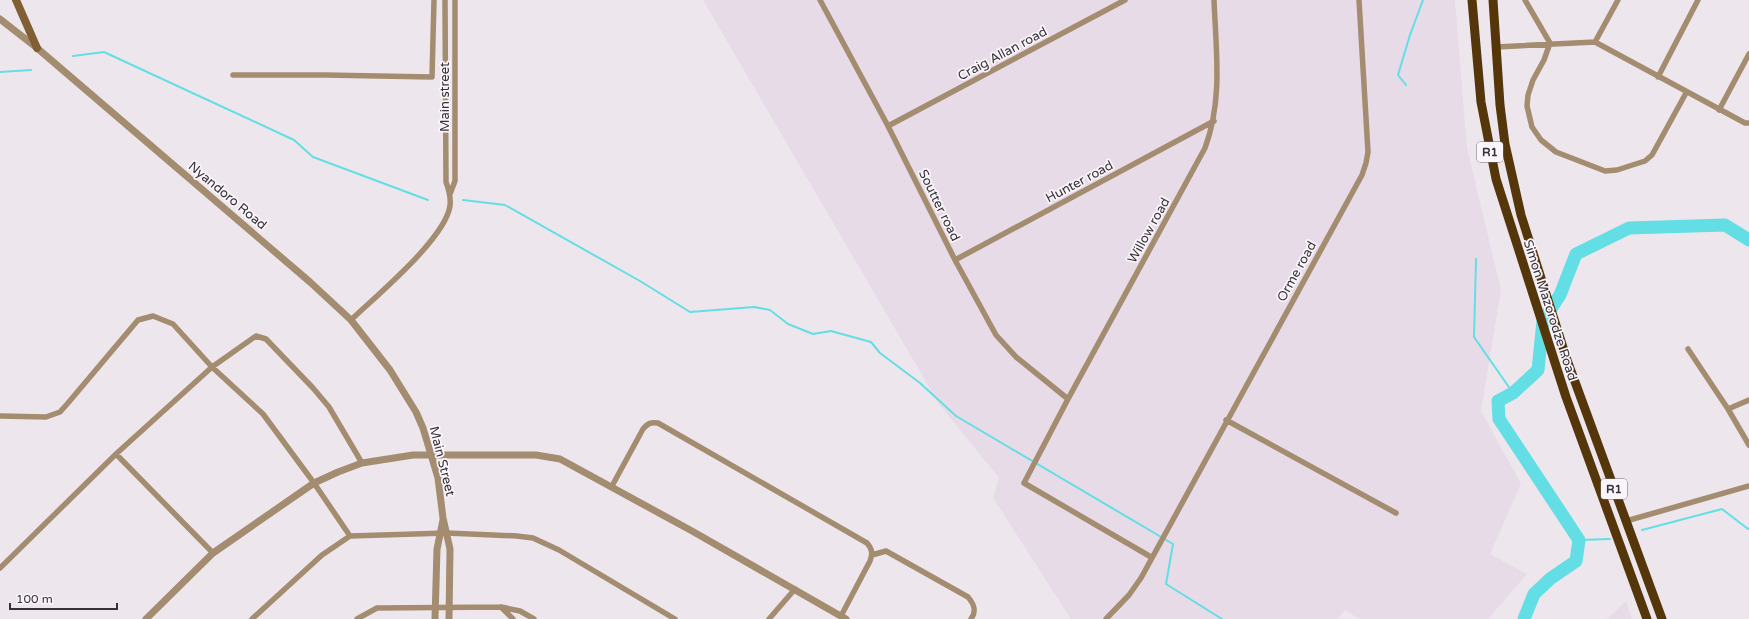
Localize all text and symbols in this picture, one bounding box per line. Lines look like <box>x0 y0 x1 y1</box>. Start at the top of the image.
street label: Craig Allan road <box>955 24 1050 84</box>
street label: Main street <box>437 62 453 132</box>
road number: R1 <box>1477 142 1503 162</box>
street label: Hunter road <box>1043 157 1116 206</box>
street label: Nyandoro Road <box>185 158 270 233</box>
street label: Soutter road <box>915 167 963 244</box>
street label: Willow road <box>1124 195 1173 266</box>
street label: Simon Mazorodze Road <box>1520 238 1580 383</box>
street label: Orme road <box>1274 239 1320 304</box>
street label: Main Street <box>426 425 458 498</box>
road number: R1 <box>1601 479 1627 499</box>
scale bar <box>10 585 117 611</box>
text: 100 m <box>16 592 53 606</box>

